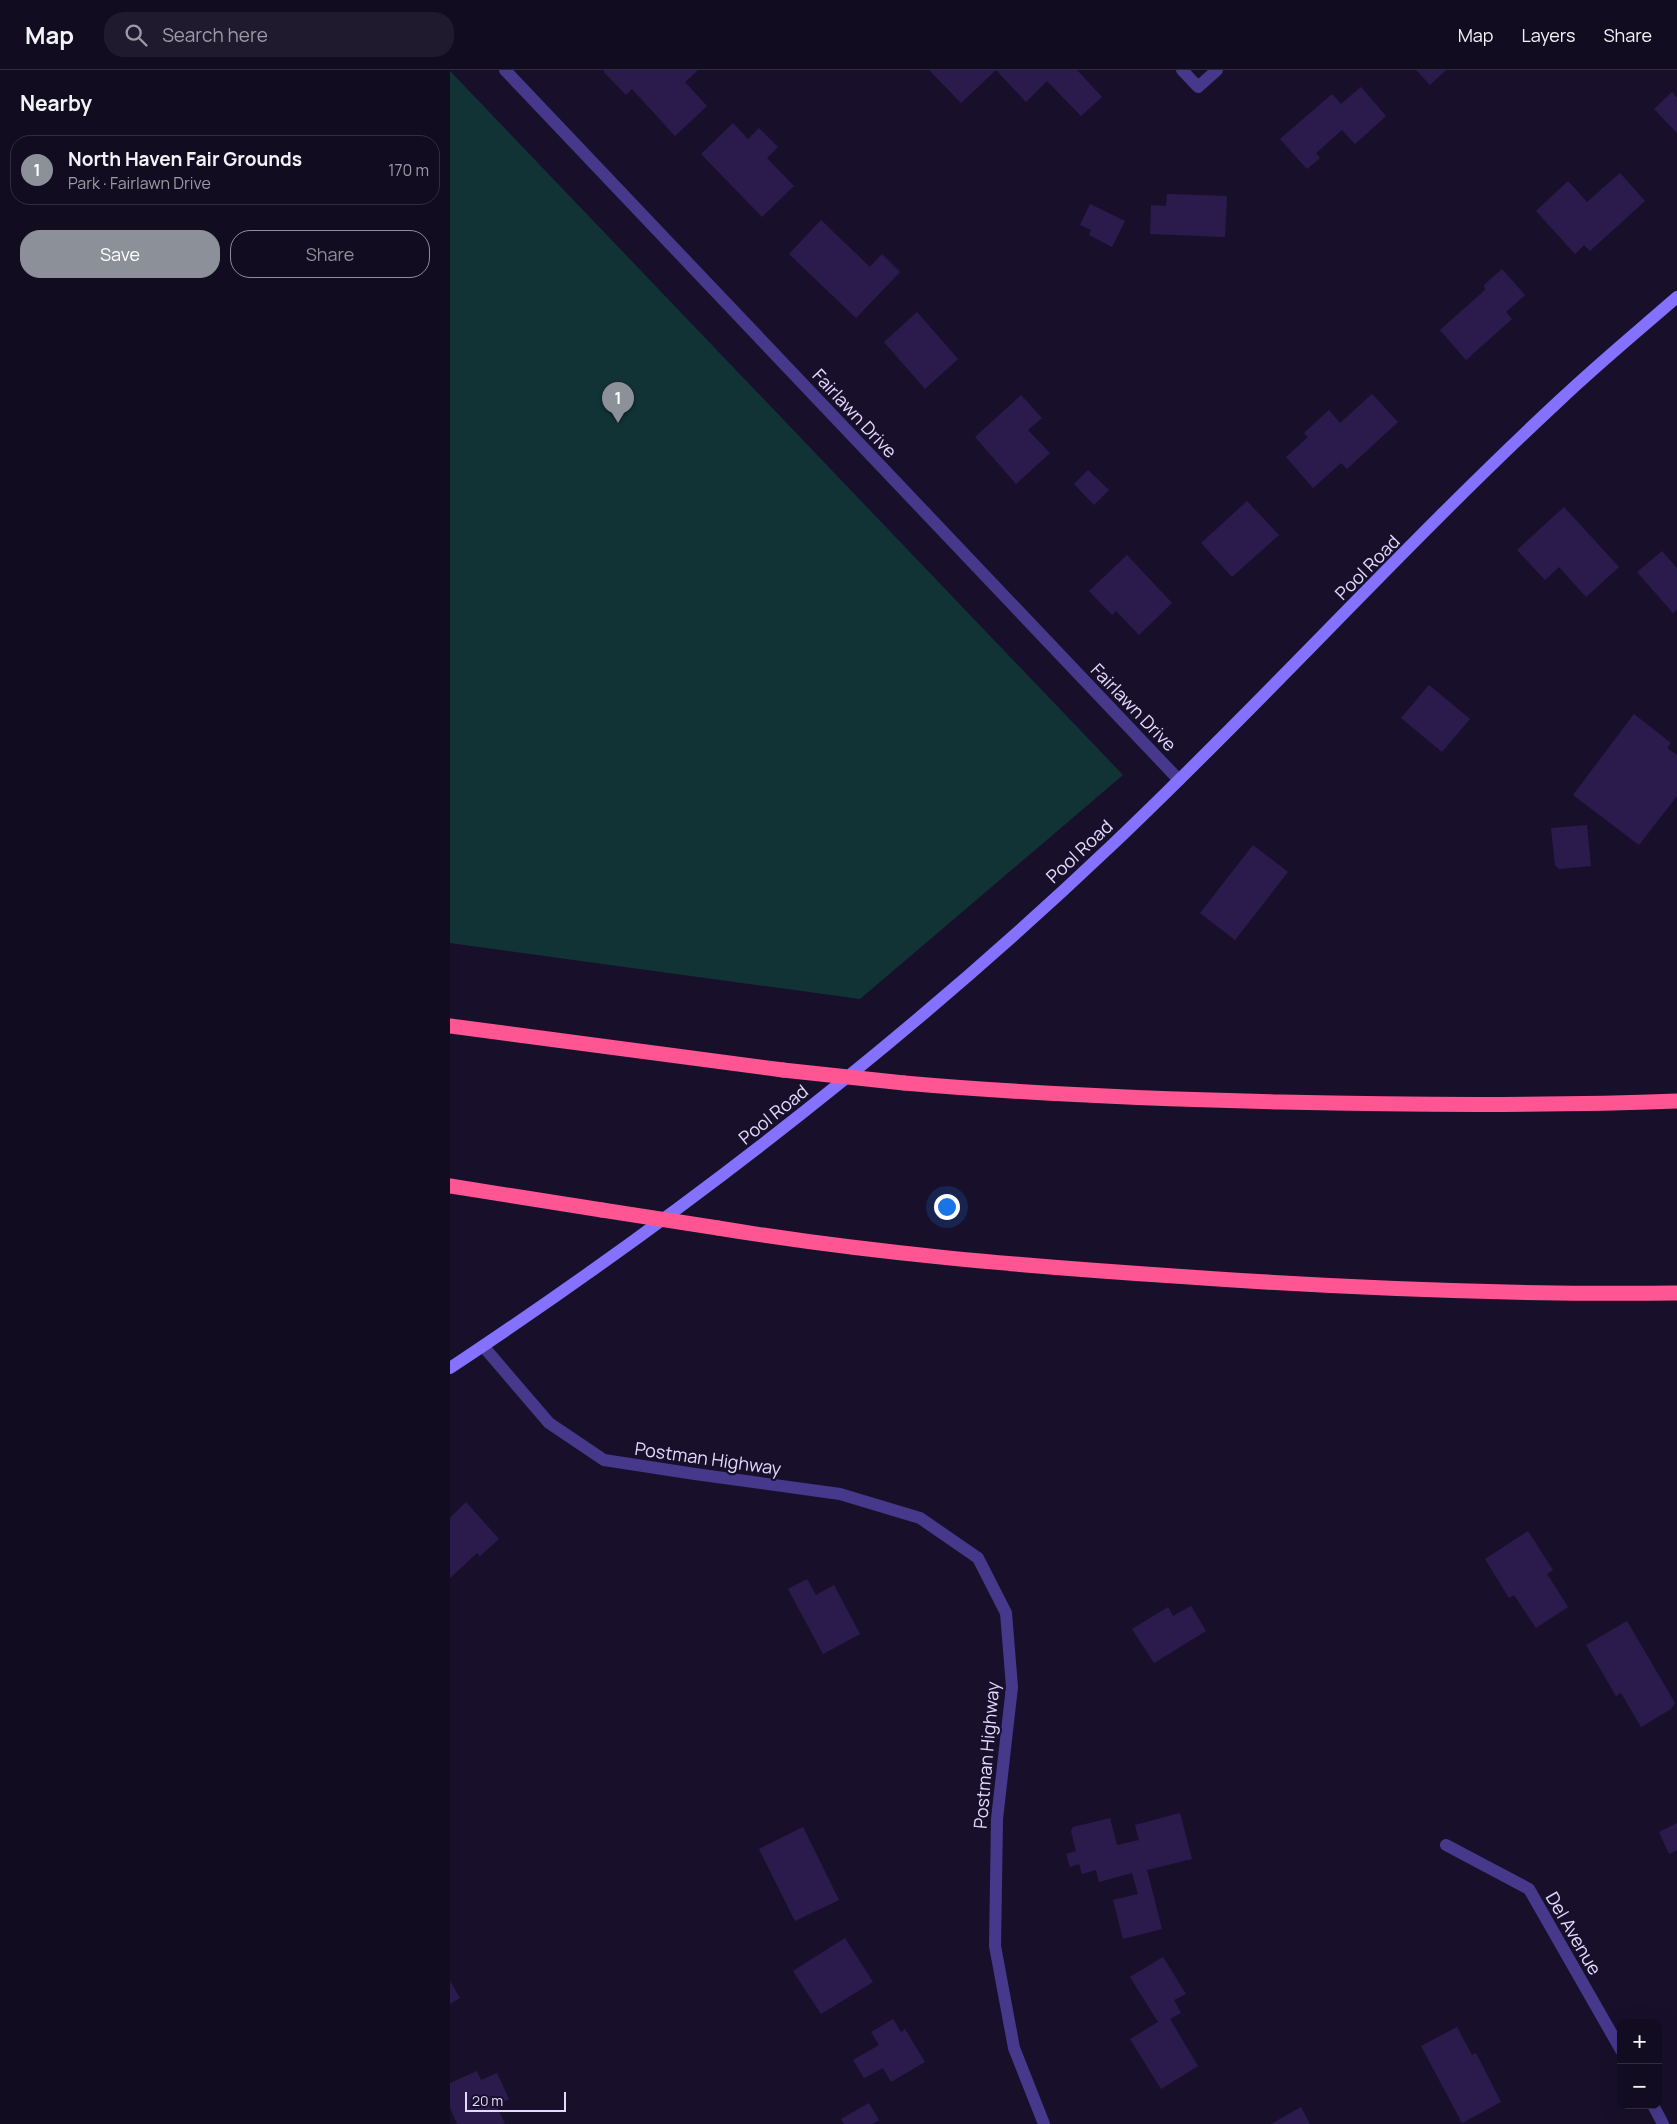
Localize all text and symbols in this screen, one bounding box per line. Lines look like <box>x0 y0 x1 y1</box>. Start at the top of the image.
search box <box>104 12 454 57</box>
text: Map <box>25 18 74 51</box>
icon: search <box>122 21 150 49</box>
text: Search here <box>162 22 268 48</box>
text: Map <box>1458 23 1493 47</box>
text: Layers <box>1521 23 1575 47</box>
text: Share <box>1603 23 1652 47</box>
text: Nearby <box>20 89 92 117</box>
text: North Haven Fair Grounds <box>68 146 302 172</box>
text: 1 <box>33 159 41 181</box>
text: 170 m <box>388 159 429 181</box>
text: Park · Fairlawn Drive <box>68 172 211 194</box>
button: Save <box>20 230 220 278</box>
button: Share <box>230 230 430 278</box>
street label: Fairlawn Drive <box>808 363 902 463</box>
pin: 1 <box>602 382 634 423</box>
street label: Pool Road <box>1329 529 1405 605</box>
street label: Fairlawn Drive <box>1086 658 1182 756</box>
street label: Pool Road <box>1041 814 1117 888</box>
street label: Pool Road <box>733 1079 813 1149</box>
your location <box>934 1194 960 1220</box>
street label: Postman Highway <box>633 1436 783 1480</box>
street label: Postman Highway <box>968 1680 1004 1830</box>
street label: Del Avenue <box>1541 1887 1607 1979</box>
map controls <box>1617 2019 1662 2109</box>
button: + <box>1617 2019 1662 2064</box>
button: − <box>1617 2064 1662 2109</box>
scale bar <box>465 2089 566 2112</box>
text: 20 m <box>472 2091 503 2110</box>

